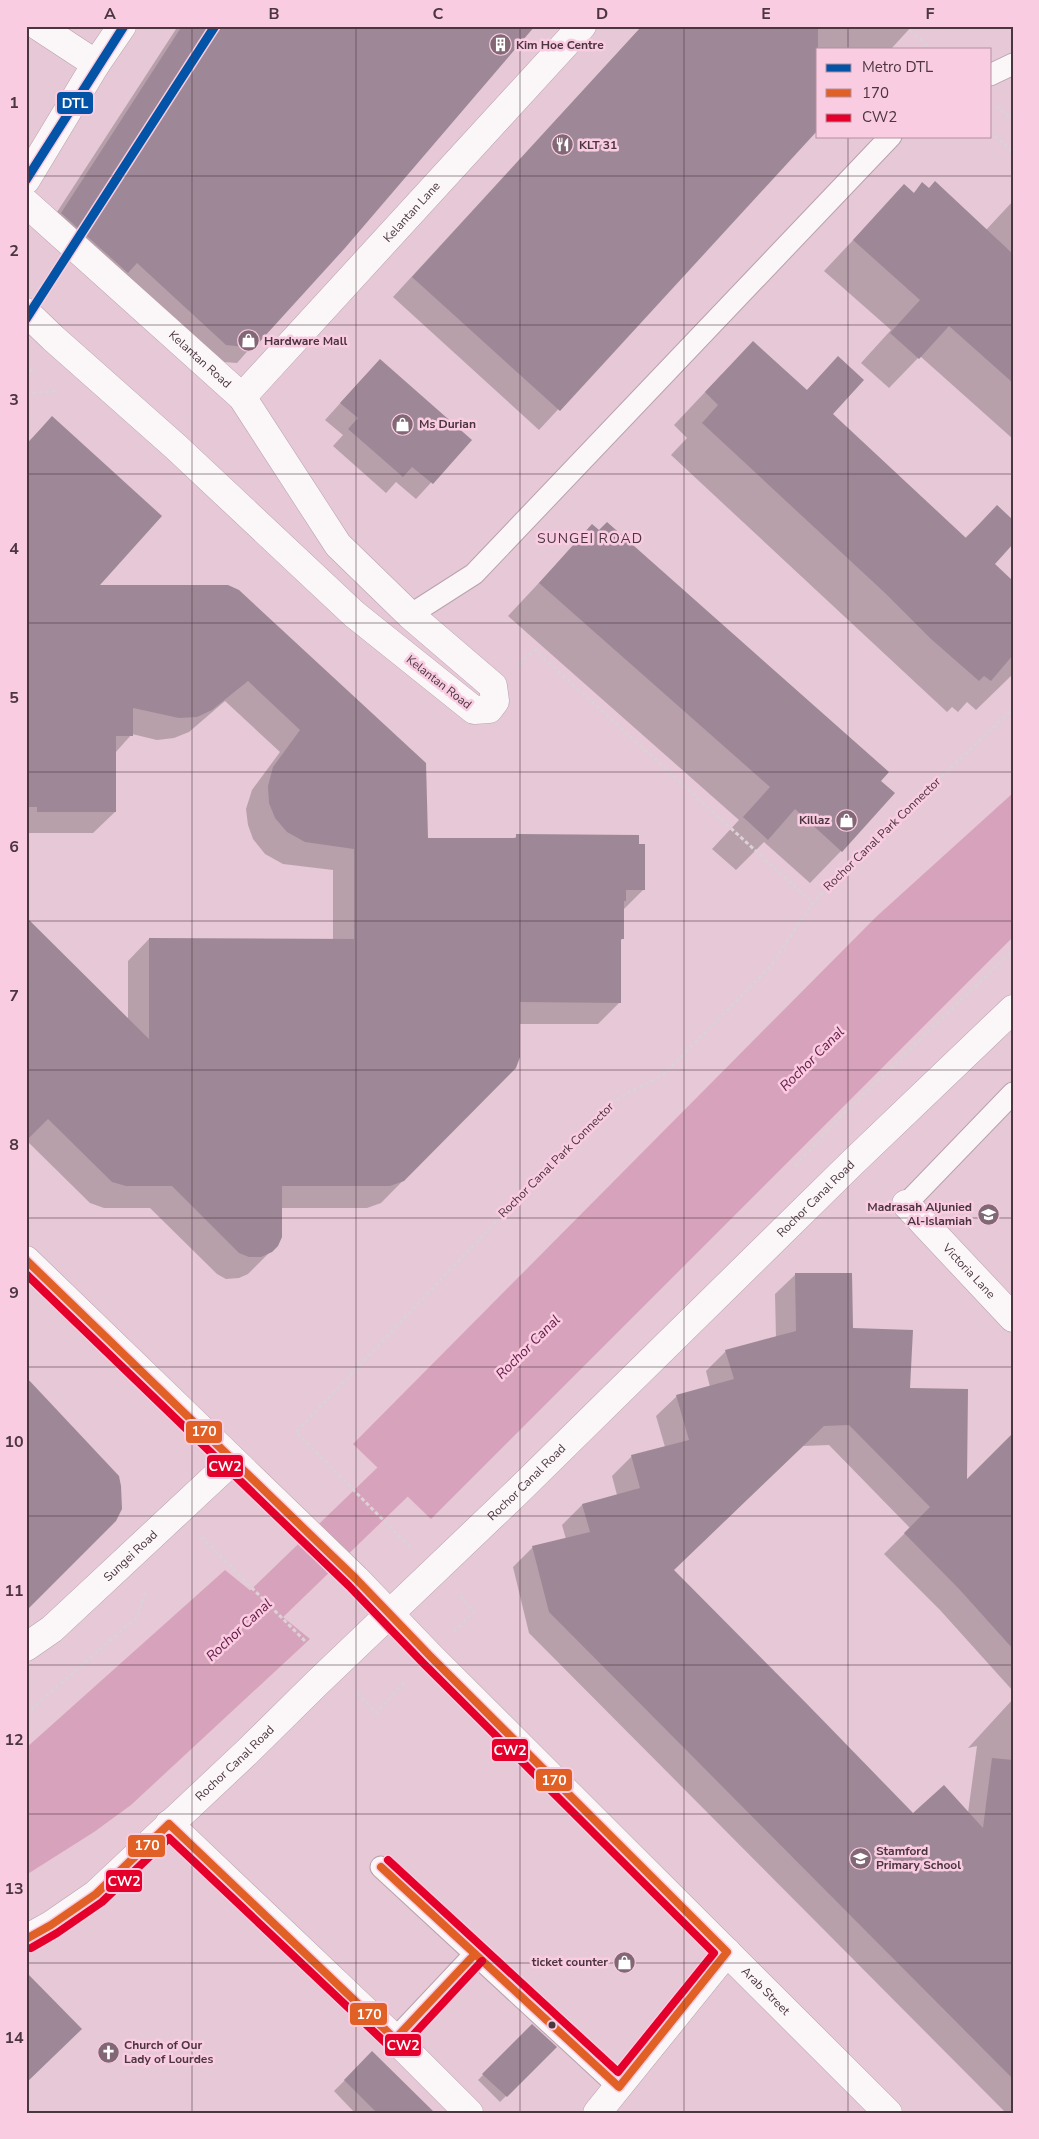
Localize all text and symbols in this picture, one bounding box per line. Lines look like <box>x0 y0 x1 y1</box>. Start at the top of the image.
text: A <box>104 3 116 25</box>
text: B <box>268 3 280 25</box>
text: C <box>433 3 444 25</box>
text: D <box>596 3 608 25</box>
text: E <box>761 3 771 25</box>
text: F <box>926 3 935 25</box>
building icon: Kim Hoe Centre <box>488 33 512 57</box>
place label: Kim Hoe Centre <box>516 37 604 53</box>
legend <box>816 48 992 138</box>
text: Metro DTL <box>862 57 933 77</box>
text: 170 <box>862 83 889 103</box>
line badge: DTL <box>56 91 94 115</box>
text: 1 <box>9 92 19 114</box>
text: DTL <box>62 94 88 113</box>
text: CW2 <box>862 107 897 127</box>
restaurant icon: KLT 31 <box>551 133 575 157</box>
place label: KLT 31 <box>579 137 617 153</box>
street label: Kelantan Lane <box>380 178 444 246</box>
text: 2 <box>9 240 19 262</box>
street label: Kelantan Road <box>165 327 235 392</box>
shop icon: Hardware Mall <box>236 329 260 353</box>
place label: Hardware Mall <box>264 333 347 349</box>
text: 3 <box>9 389 19 411</box>
shop icon: Ms Durian <box>391 412 415 436</box>
place label: Ms Durian <box>419 416 476 432</box>
district label: SUNGEI ROAD <box>537 529 643 548</box>
text: 4 <box>9 538 19 560</box>
street label: Kelantan Road <box>403 651 475 713</box>
text: 5 <box>9 687 19 709</box>
street label: Rochor Canal Park Connector <box>820 773 945 894</box>
shop icon: Killaz <box>834 808 858 832</box>
place label: Killaz <box>799 812 830 828</box>
text: 6 <box>9 836 19 858</box>
text: 7 <box>9 985 19 1007</box>
water label: Rochor Canal <box>776 1023 848 1095</box>
street label: Rochor Canal Park Connector <box>495 1098 618 1221</box>
text: 8 <box>9 1134 19 1156</box>
street label: Rochor Canal Road <box>773 1157 858 1241</box>
place label: Madrasah Aljunied Al-Islamiah <box>867 1199 972 1229</box>
school or university icon: Madrasah Aljunied Al-Islamiah <box>976 1202 1000 1226</box>
street label: Victoria Lane <box>938 1239 999 1302</box>
text: 9 <box>9 1282 19 1304</box>
water label: Rochor Canal <box>492 1311 564 1383</box>
line badge: 170 <box>185 1420 223 1444</box>
text: 170 <box>191 1422 217 1441</box>
text: 10 <box>4 1431 24 1453</box>
street label: Rochor Canal Road <box>484 1441 569 1524</box>
line badge: CW2 <box>206 1454 244 1478</box>
text: CW2 <box>208 1457 242 1476</box>
street label: Sungei Road <box>100 1527 161 1585</box>
text: 11 <box>4 1580 24 1602</box>
water label: Rochor Canal <box>202 1594 276 1666</box>
street label: Rochor Canal Road <box>192 1722 278 1805</box>
text: 12 <box>4 1729 24 1751</box>
line badge: CW2 <box>491 1738 529 1762</box>
text: CW2 <box>493 1741 527 1760</box>
line badge: 170 <box>535 1768 573 1792</box>
text: 170 <box>541 1771 567 1790</box>
line badge: 170 <box>127 1834 166 1858</box>
text: 170 <box>134 1836 160 1855</box>
place label: Stamford Primary School <box>876 1843 961 1873</box>
school or university icon: Stamford Primary School <box>848 1846 872 1870</box>
line badge: CW2 <box>105 1869 143 1893</box>
text: CW2 <box>107 1872 141 1891</box>
text: 13 <box>4 1878 24 1900</box>
shop icon: ticket counter <box>612 1950 636 1974</box>
place label: ticket counter <box>532 1954 608 1970</box>
street label: Arab Street <box>738 1963 794 2019</box>
line badge: 170 <box>349 2002 388 2026</box>
text: 170 <box>356 2005 382 2024</box>
unlabelled marker <box>547 2020 557 2030</box>
text: 14 <box>4 2027 24 2049</box>
line badge: CW2 <box>384 2033 422 2057</box>
text: CW2 <box>386 2036 420 2055</box>
place label: Church of Our Lady of Lourdes <box>124 2037 213 2067</box>
church icon: Church of Our Lady of Lourdes <box>96 2040 120 2064</box>

